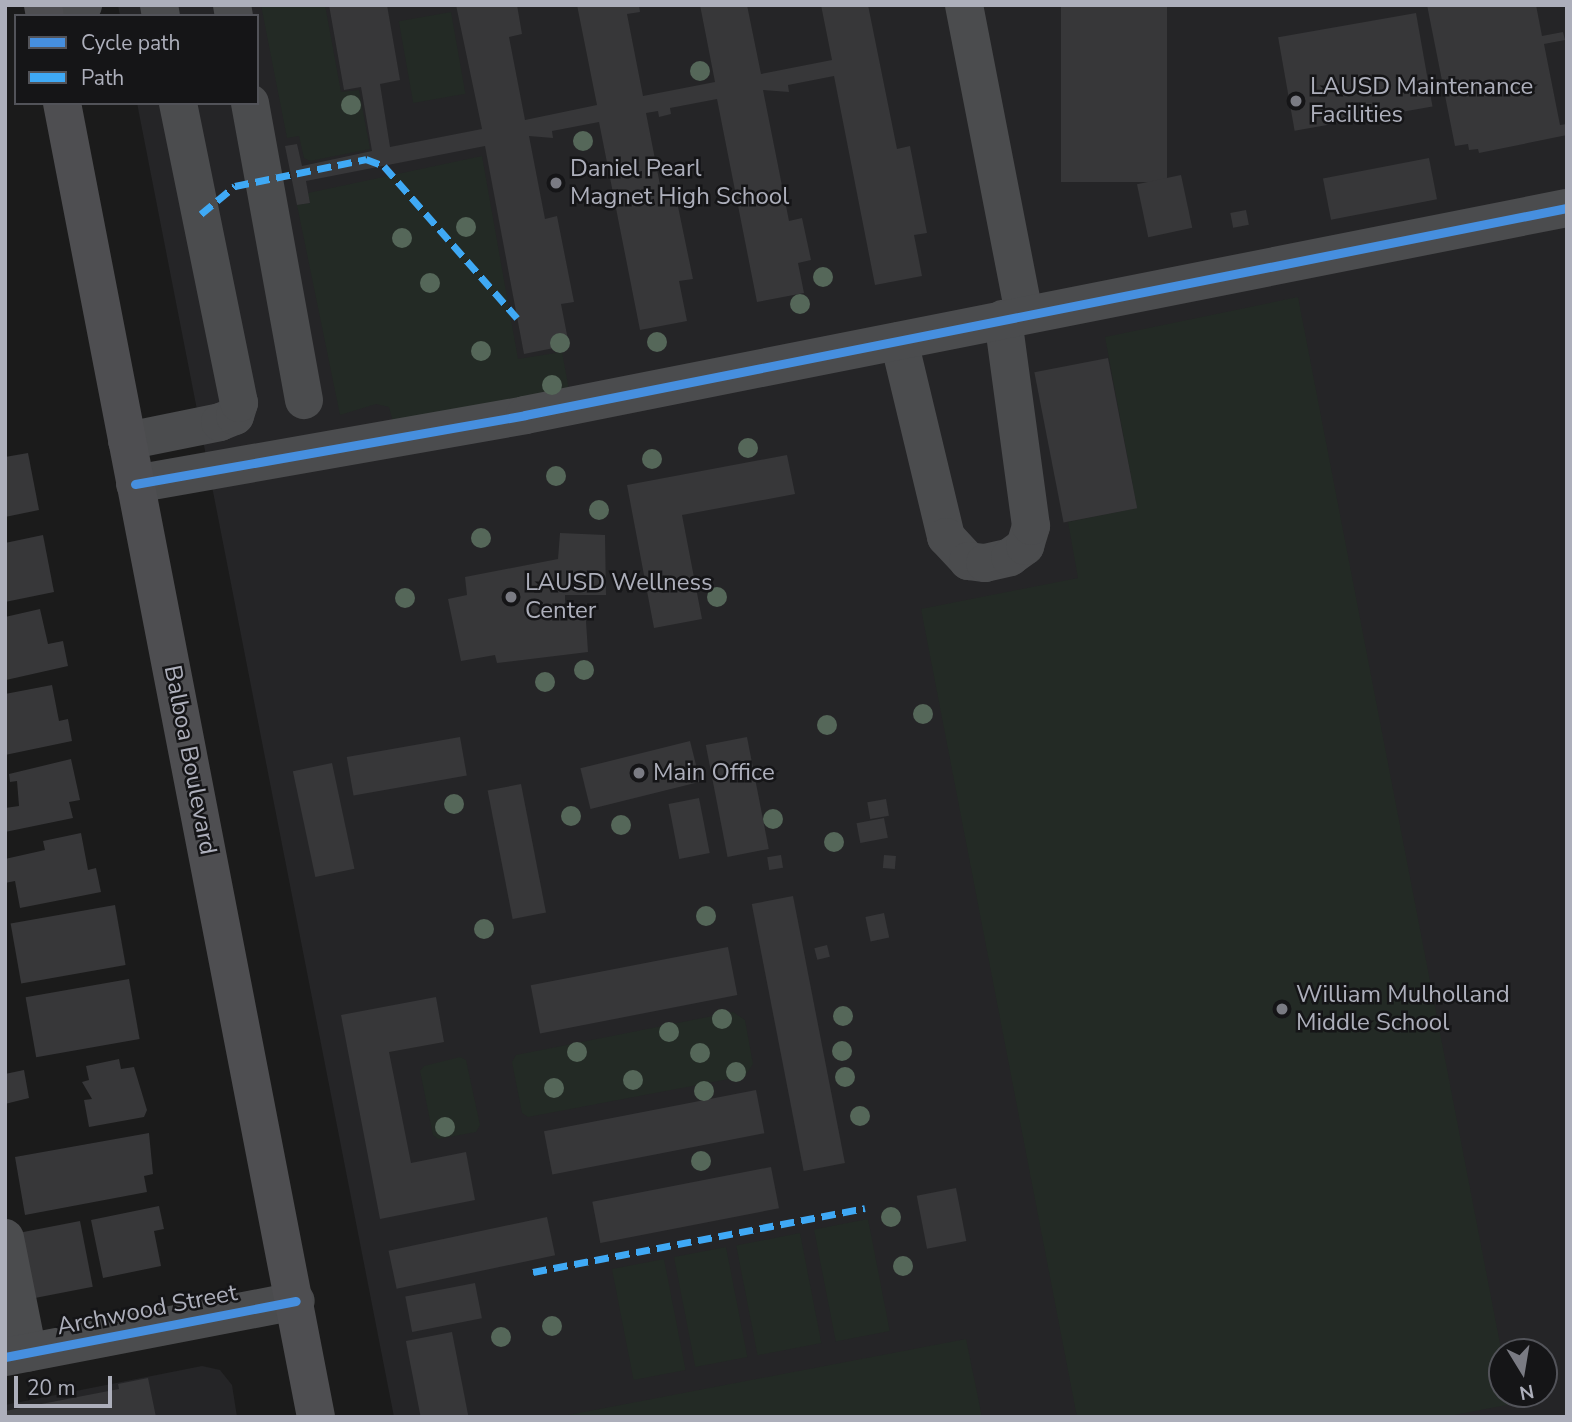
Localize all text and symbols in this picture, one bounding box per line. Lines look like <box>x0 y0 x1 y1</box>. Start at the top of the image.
legend <box>14 14 259 105</box>
text: Cycle path <box>81 29 180 57</box>
text: Path <box>81 64 124 92</box>
place label: LAUSD Maintenance Facilities <box>1310 73 1533 129</box>
marker: LAUSD Maintenance Facilities <box>1288 93 1304 109</box>
place label: Daniel Pearl Magnet High School <box>570 155 789 211</box>
marker: Daniel Pearl Magnet High School <box>548 175 564 191</box>
place label: LAUSD Wellness Center <box>525 569 713 625</box>
marker: LAUSD Wellness Center <box>503 589 519 605</box>
street label: Balboa Boulevard <box>158 663 222 857</box>
place label: Main Office <box>653 759 775 787</box>
marker: Main Office <box>631 765 647 781</box>
place label: William Mulholland Middle School <box>1296 981 1510 1037</box>
marker: William Mulholland Middle School <box>1274 1001 1290 1017</box>
street label: Archwood Street <box>54 1278 240 1342</box>
north arrow <box>1488 1338 1558 1408</box>
scale bar <box>18 1362 116 1406</box>
text: 20 m <box>27 1374 76 1402</box>
text: N <box>1517 1378 1536 1406</box>

